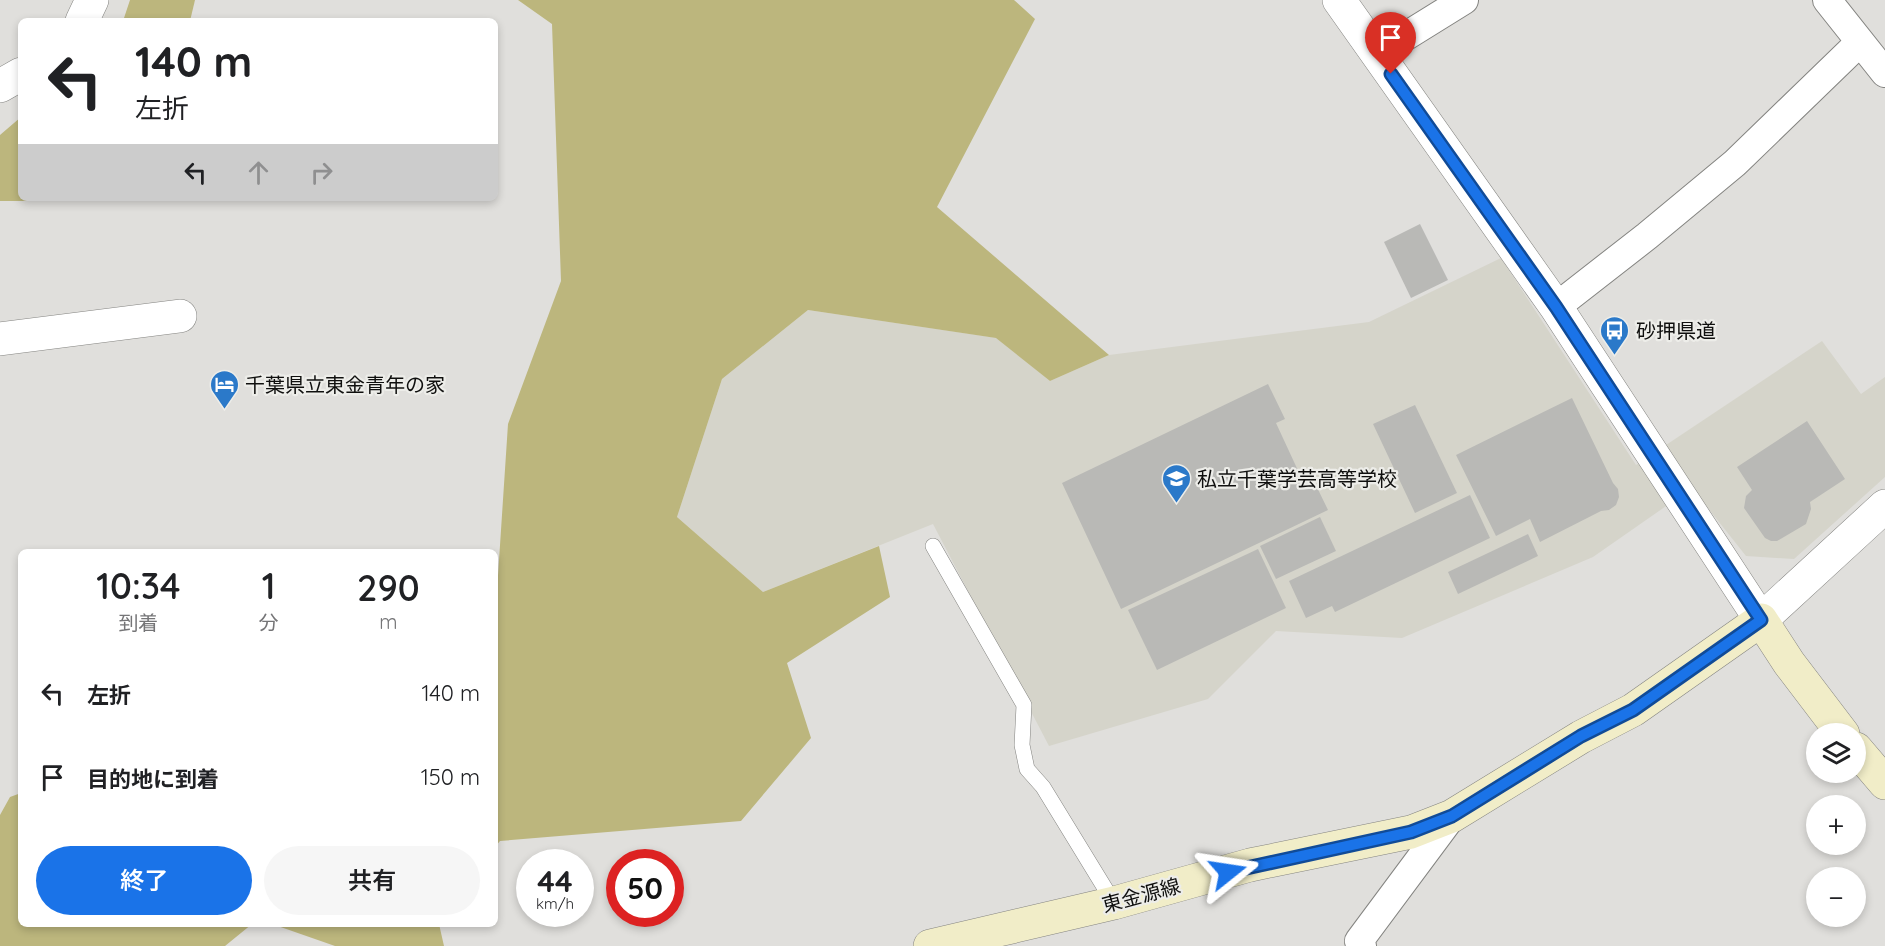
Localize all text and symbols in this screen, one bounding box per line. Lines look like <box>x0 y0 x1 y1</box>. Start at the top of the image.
pin <box>1365 12 1416 74</box>
icon: arrive <box>1374 21 1407 54</box>
text: 140 m <box>135 35 252 88</box>
icon: left <box>36 42 114 120</box>
text: 左折 <box>135 91 189 125</box>
icon: left <box>179 156 212 189</box>
icon: ahead <box>242 156 275 189</box>
icon: right <box>305 156 338 189</box>
bus stop icon: 砂押県道 <box>1599 314 1631 356</box>
place label: 砂押県道 <box>1636 318 1716 343</box>
hotel icon: 千葉県立東金青年の家 <box>208 368 240 410</box>
place label: 千葉県立東金青年の家 <box>245 372 445 397</box>
school or university icon: 私立千葉学芸高等学校 <box>1160 462 1192 504</box>
place label: 私立千葉学芸高等学校 <box>1197 466 1397 491</box>
text: 10:34 <box>96 563 180 608</box>
text: 1 <box>262 563 276 608</box>
text: 290 <box>357 565 420 610</box>
text: m <box>379 609 397 634</box>
text: 到着 <box>118 610 158 635</box>
text: 分 <box>259 610 279 635</box>
icon: left <box>36 677 69 710</box>
text: 140 m <box>421 679 480 707</box>
text: 左折 <box>87 681 131 709</box>
map controls <box>1806 723 1866 927</box>
button: layers <box>1806 723 1866 783</box>
icon: arrive <box>36 761 69 794</box>
text: 150 m <box>421 763 480 791</box>
text: 目的地に到着 <box>87 765 219 793</box>
button: + <box>1806 795 1866 855</box>
position arrow <box>1196 840 1260 904</box>
button: 終了 <box>36 846 252 915</box>
button: 共有 <box>264 846 480 915</box>
speed limit sign: 50 <box>606 849 684 927</box>
text: 44 <box>537 862 573 900</box>
button: − <box>1806 867 1866 927</box>
street label: 東金源線 <box>1099 873 1183 917</box>
text: km/h <box>536 894 574 913</box>

